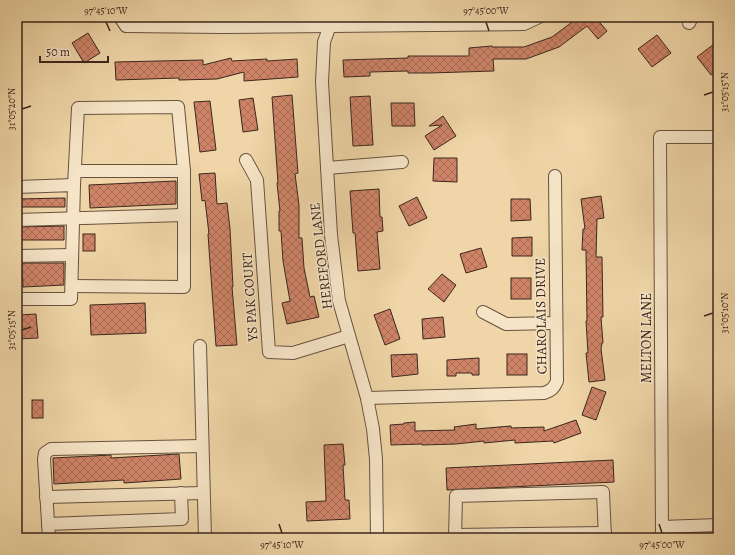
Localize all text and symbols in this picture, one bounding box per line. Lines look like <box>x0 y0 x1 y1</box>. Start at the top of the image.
text: 97°45'10"W <box>84 4 128 17</box>
text: 97°45'00"W <box>463 4 509 17</box>
scale bar <box>40 38 108 64</box>
text: 50 m <box>46 44 70 60</box>
text: 31°05'15"N <box>718 72 731 112</box>
text: 31°05'20"N <box>5 88 18 130</box>
street label: HEREFORD LANE <box>305 201 337 311</box>
street label: YS PAK COURT <box>237 252 263 343</box>
street label: CHAROLAIS DRIVE <box>530 258 552 374</box>
street label: MELTON LANE <box>637 293 656 383</box>
text: 31°05'10"N <box>718 293 731 333</box>
text: 31°05'15"N <box>5 310 18 350</box>
text: 97°45'10"W <box>260 538 304 551</box>
text: 97°45'00"W <box>639 538 685 551</box>

